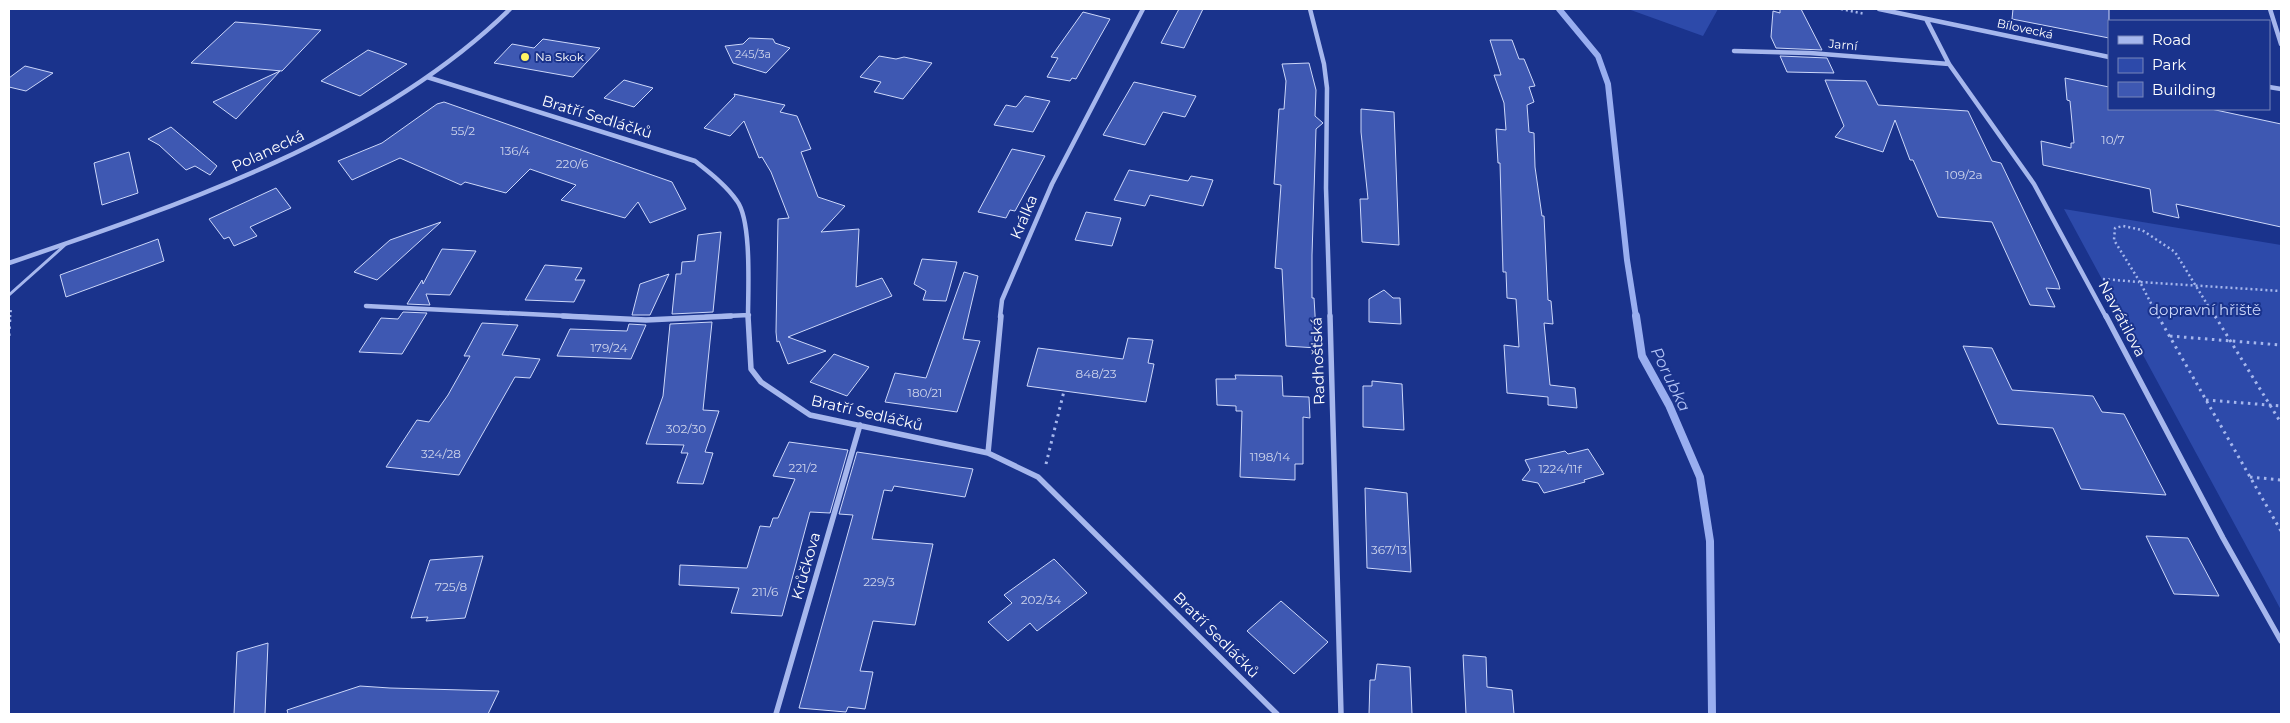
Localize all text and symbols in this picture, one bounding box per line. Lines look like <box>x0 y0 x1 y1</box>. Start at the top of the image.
street label: Bílovecká <box>1996 15 2055 42</box>
legend <box>2108 20 2270 110</box>
text: Road <box>2152 30 2191 49</box>
street label: Jarní <box>1827 36 1859 53</box>
house number: 245/3a <box>735 47 771 61</box>
place label: Na Skok <box>535 49 585 64</box>
marker: Na Skok <box>519 51 531 63</box>
text: Park <box>2152 55 2186 74</box>
text: Building <box>2152 80 2216 99</box>
street label: Bratří Sedláčků <box>540 91 654 142</box>
house number: 55/2 <box>451 123 475 138</box>
street label: Polanecká <box>228 125 307 176</box>
house number: 10/7 <box>2101 132 2125 147</box>
house number: 136/4 <box>500 143 530 158</box>
house number: 220/6 <box>556 156 588 171</box>
house number: 109/2a <box>1945 167 1983 182</box>
street label: Králka <box>1006 192 1041 242</box>
street label: Navrátilova <box>2094 278 2150 360</box>
park label: dopravní hřiště <box>2149 300 2261 319</box>
street label: Radhošťská <box>1306 317 1329 405</box>
house number: 179/24 <box>591 340 628 355</box>
water label: Porubka <box>1647 344 1694 415</box>
house number: 848/23 <box>1076 366 1117 381</box>
house number: 180/21 <box>908 385 942 400</box>
street label: Bratří Sedláčků <box>809 390 925 435</box>
house number: 302/30 <box>666 421 706 436</box>
house number: 324/28 <box>421 446 461 461</box>
house number: 1198/14 <box>1250 449 1290 464</box>
house number: 221/2 <box>789 460 818 475</box>
house number: 1224/11f <box>1538 461 1582 476</box>
street label: Krůčkova <box>787 530 824 602</box>
house number: 367/13 <box>1371 542 1407 557</box>
house number: 229/3 <box>863 574 895 589</box>
house number: 725/8 <box>435 579 467 594</box>
house number: 211/6 <box>752 584 778 599</box>
street label: Bratří Sedláčků <box>1169 588 1263 682</box>
house number: 202/34 <box>1021 592 1061 607</box>

